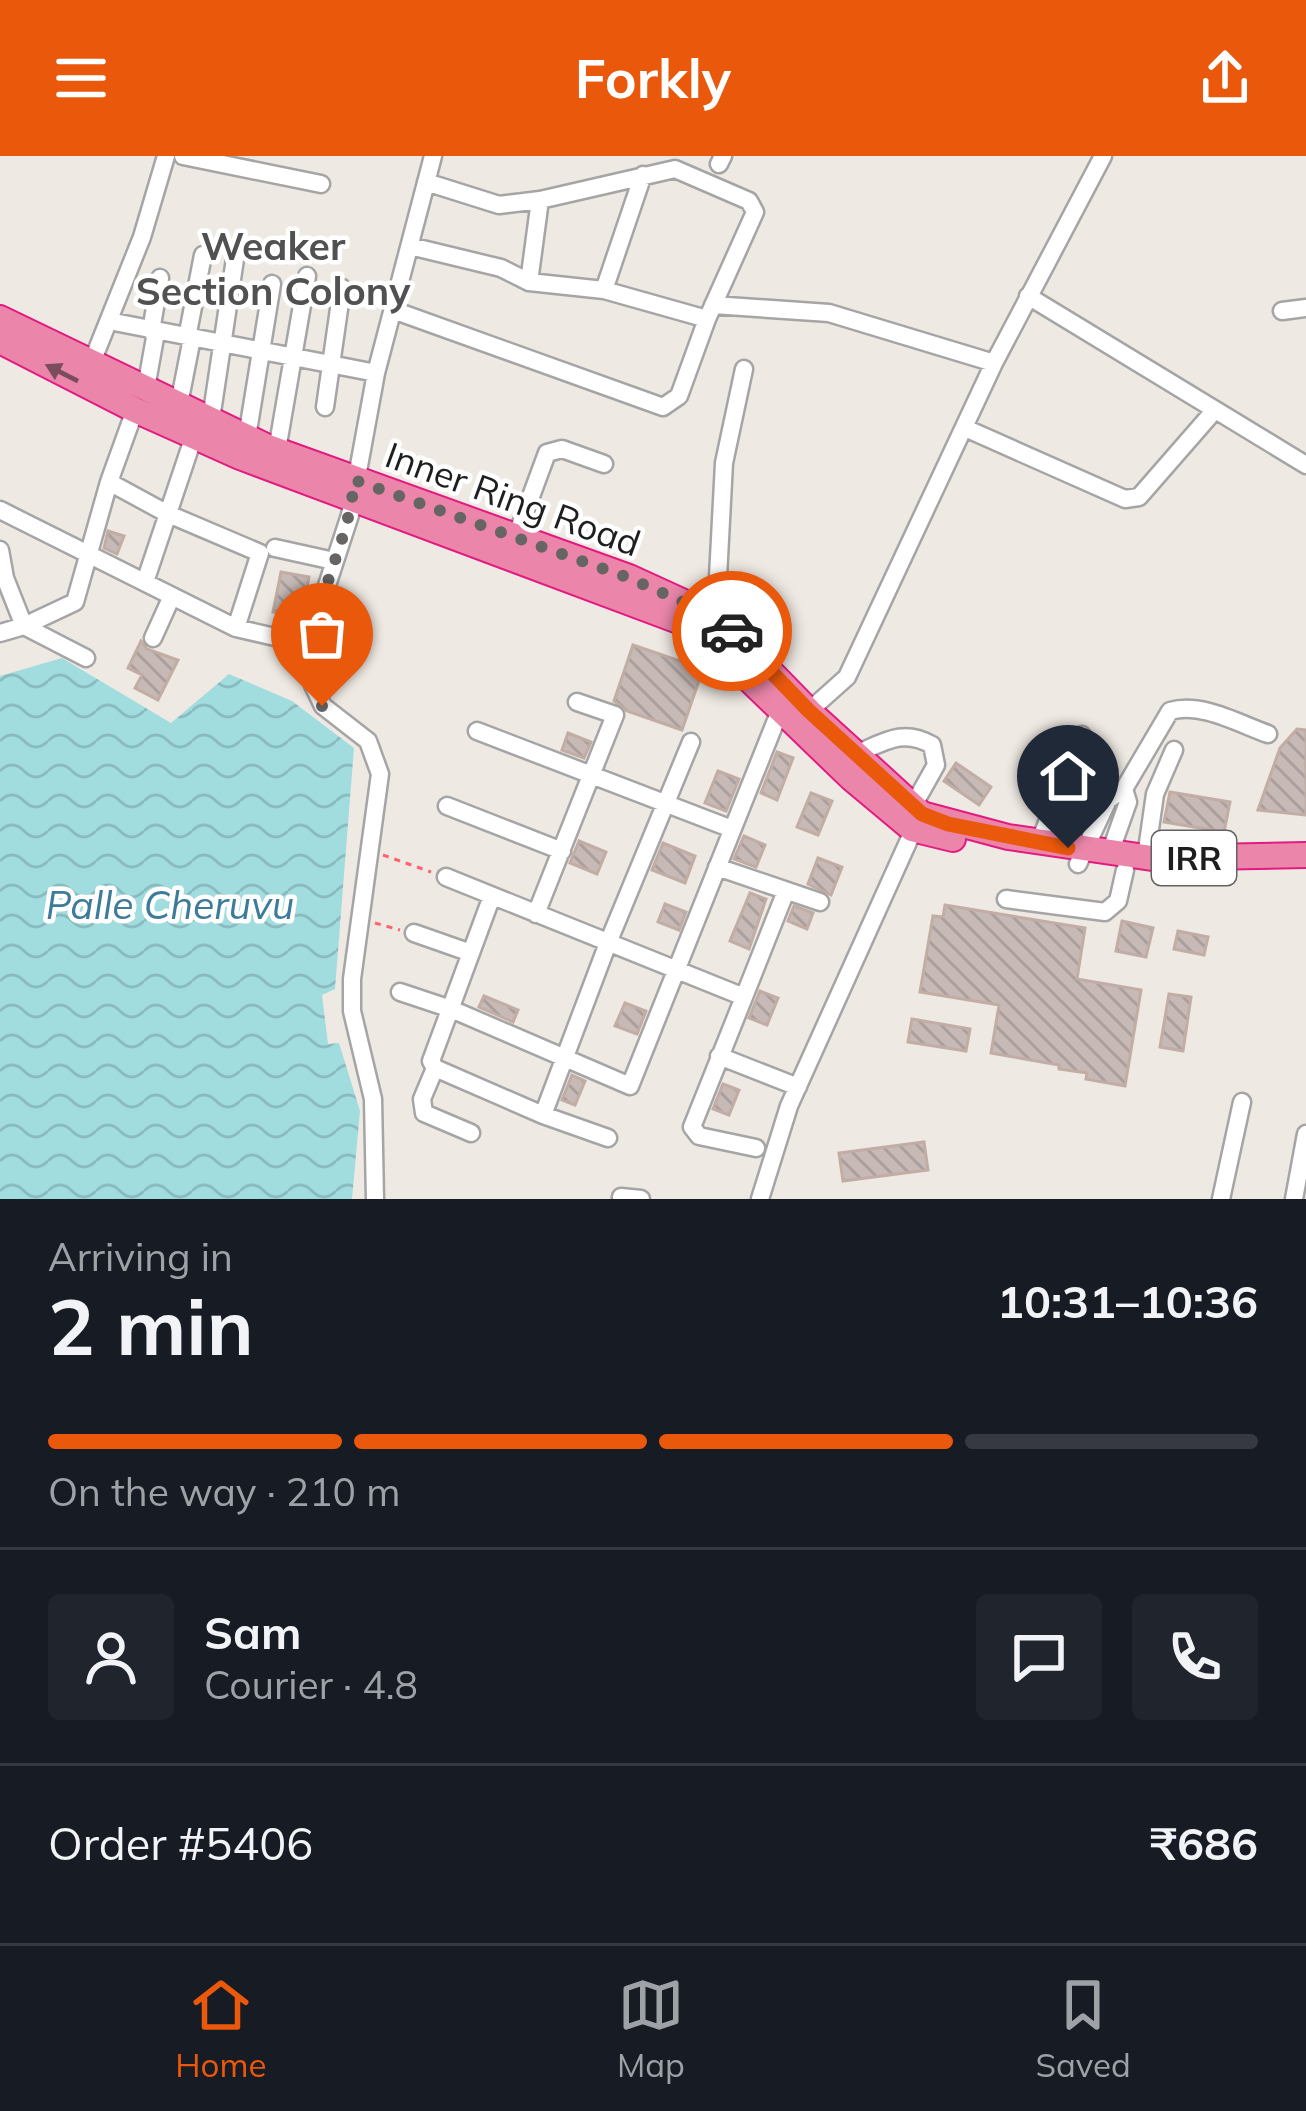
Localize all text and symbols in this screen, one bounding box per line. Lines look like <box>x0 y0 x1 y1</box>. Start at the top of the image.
text: Forkly <box>575 44 731 112</box>
icon: menu <box>48 45 114 111</box>
icon: share <box>1192 45 1258 111</box>
district label: Weaker Section Colony <box>136 221 411 315</box>
one-way arrow <box>45 363 80 383</box>
street label: Inner Ring Road <box>380 432 647 565</box>
courier <box>672 571 792 691</box>
pin <box>271 583 373 706</box>
icon: car <box>699 598 765 664</box>
icon: bag <box>289 601 355 667</box>
pin <box>1017 725 1119 848</box>
icon: home <box>1035 743 1101 809</box>
road number: IRR <box>1152 831 1236 885</box>
water label: Palle Cheruvu <box>46 880 294 929</box>
text: Arriving in <box>48 1232 233 1281</box>
text: 10:31–10:36 <box>997 1273 1258 1329</box>
text: 2 min <box>48 1277 254 1375</box>
text: On the way · 210 m <box>48 1467 400 1516</box>
button: person <box>48 1594 174 1720</box>
button: chat <box>976 1594 1102 1720</box>
button: phone <box>1132 1594 1258 1720</box>
text: Sam <box>204 1604 301 1660</box>
text: Courier · 4.8 <box>204 1660 418 1709</box>
text: Order #5406 <box>48 1815 313 1871</box>
text: ₹686 <box>1150 1815 1258 1871</box>
tab: Home <box>175 1972 266 2085</box>
tab: Map <box>617 1972 685 2085</box>
tab: Saved <box>1035 1972 1131 2085</box>

